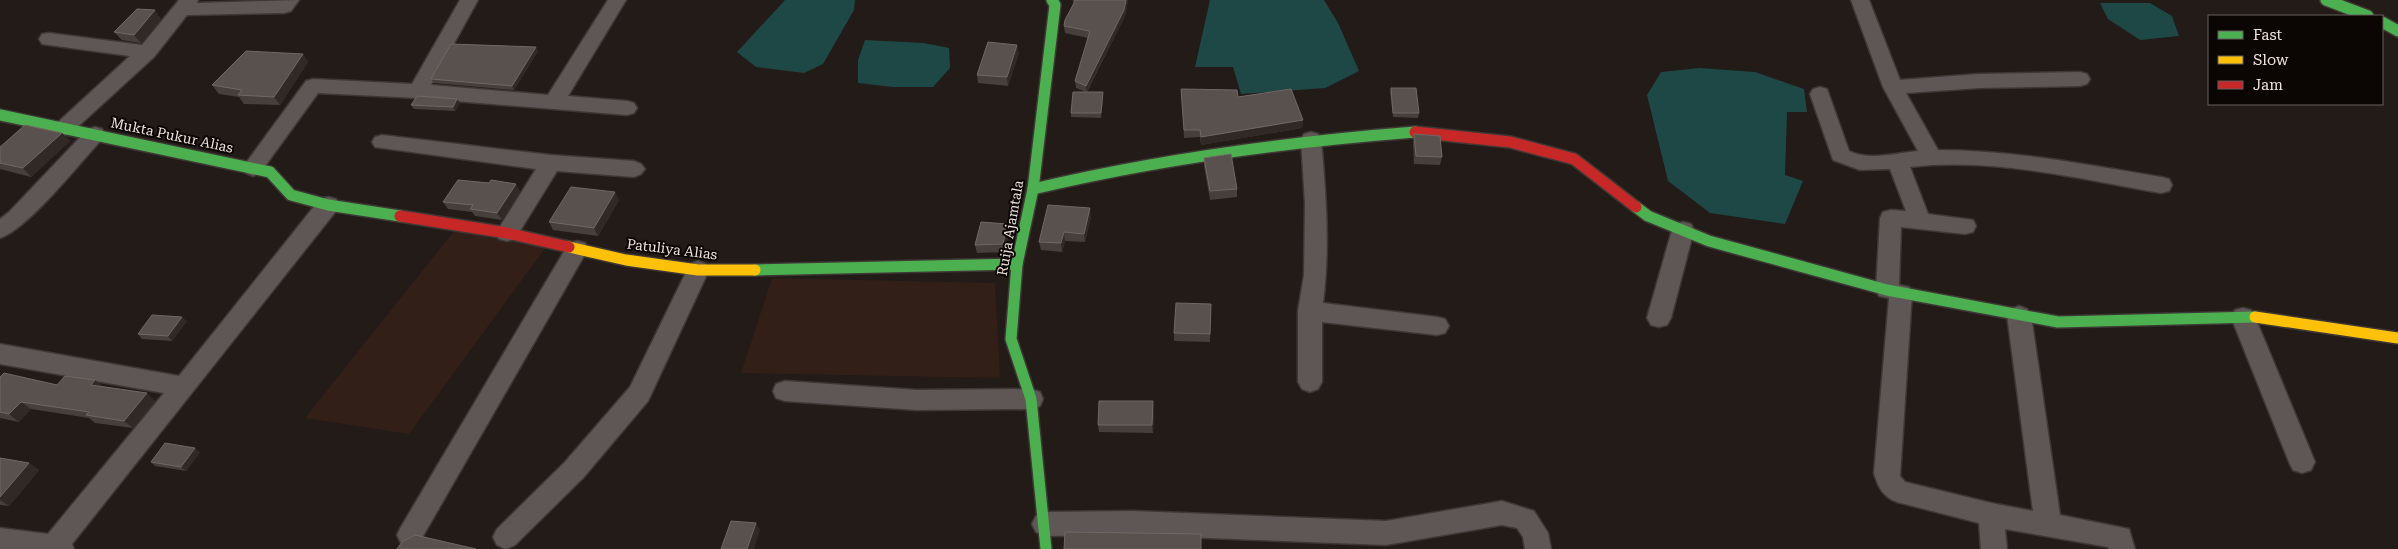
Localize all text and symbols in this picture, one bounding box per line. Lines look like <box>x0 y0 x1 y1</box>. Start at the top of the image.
legend <box>2208 15 2383 105</box>
text: Fast <box>2253 26 2283 44</box>
text: Slow <box>2253 51 2289 69</box>
text: Jam <box>2253 76 2283 94</box>
street label: Mukta Pukur Alias <box>109 114 235 156</box>
street label: Ruija Ajamtala <box>994 179 1026 277</box>
street label: Patuliya Alias <box>626 236 718 263</box>

